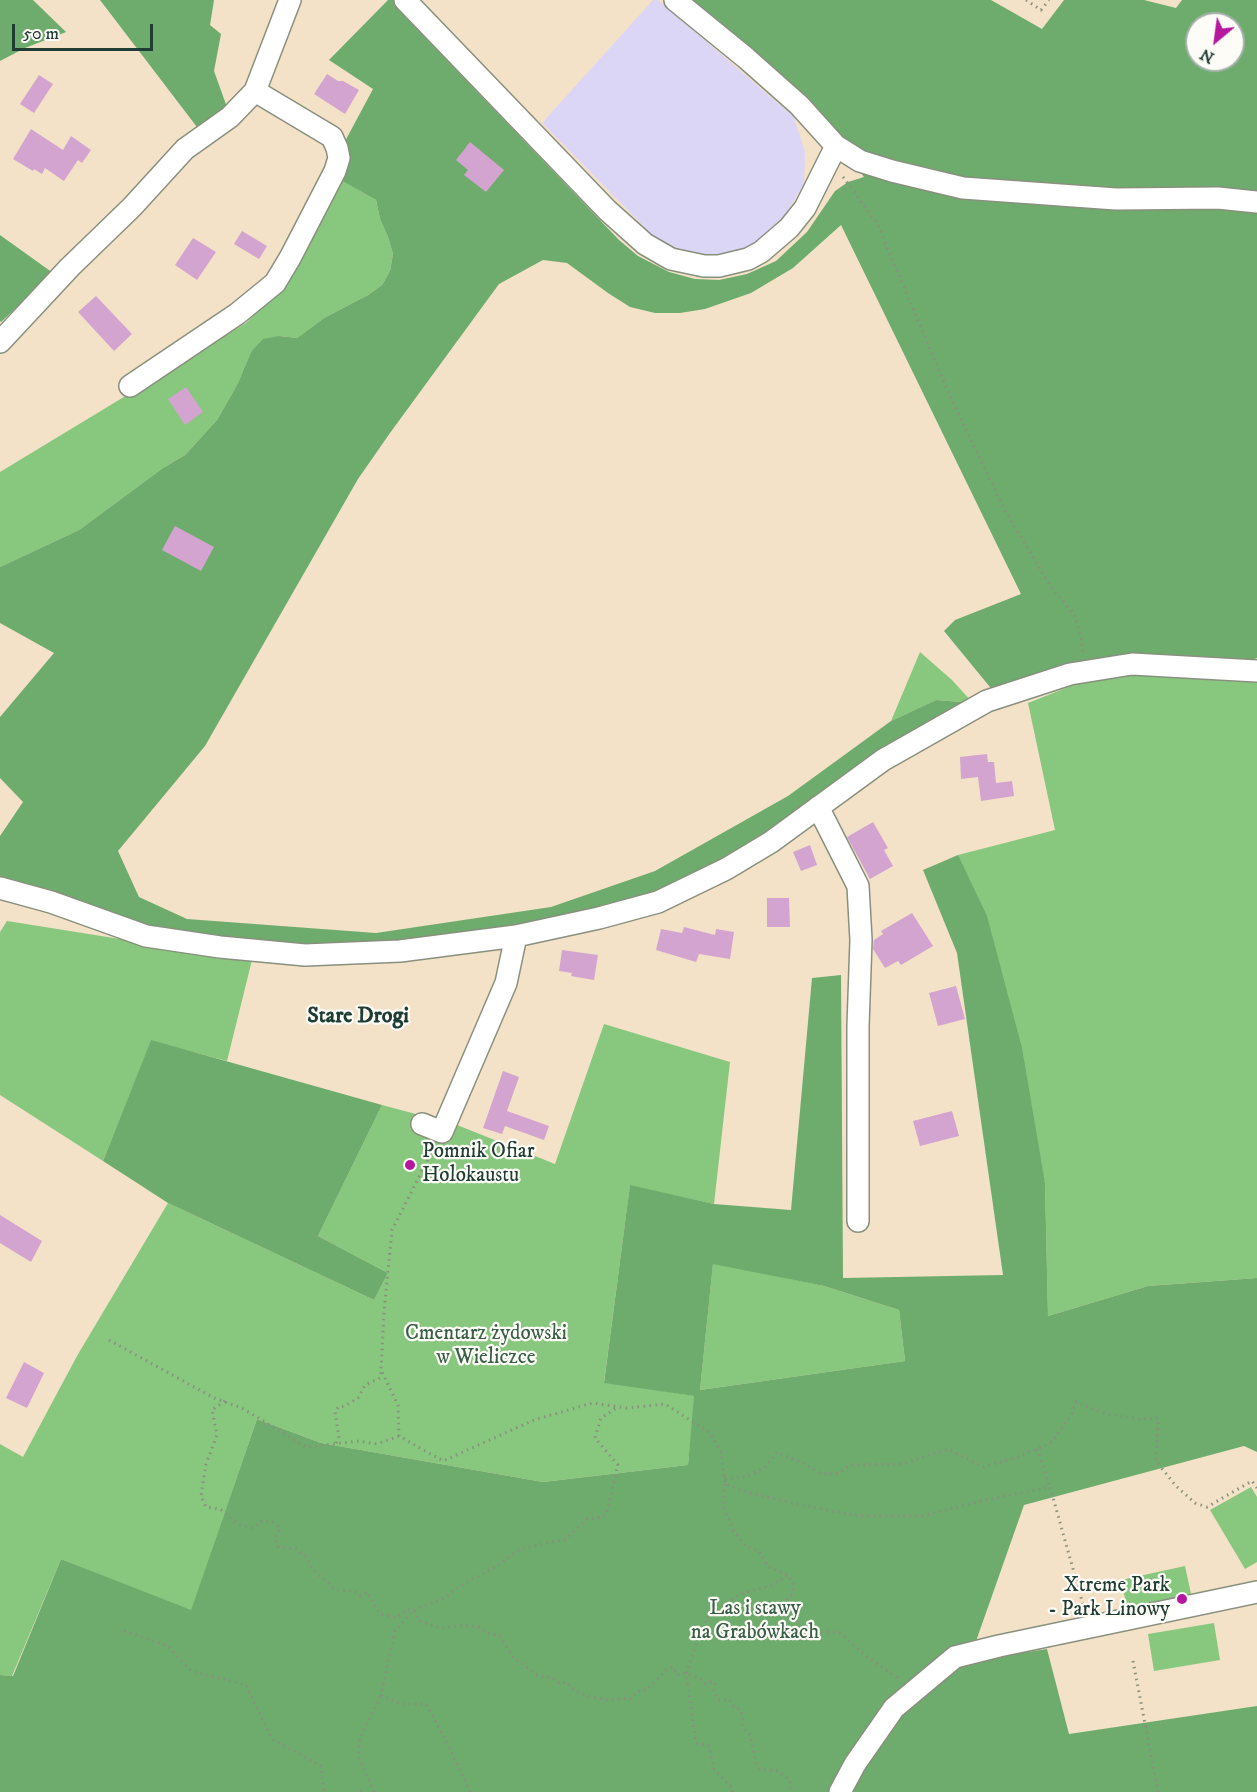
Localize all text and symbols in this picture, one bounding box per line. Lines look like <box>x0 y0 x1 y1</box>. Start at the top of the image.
scale bar <box>15 12 156 50</box>
north arrow <box>1185 12 1245 72</box>
text: 50 m <box>23 23 59 45</box>
text: N <box>1197 44 1218 68</box>
district label: Stare Drogi <box>307 1004 409 1030</box>
place label: Pomnik Ofiar Holokaustu <box>422 1140 535 1190</box>
marker: Pomnik Ofiar Holokaustu <box>403 1158 417 1172</box>
park label: Cmentarz żydowski w Wieliczce <box>405 1322 567 1372</box>
place label: Xtreme Park - Park Linowy <box>1048 1574 1170 1624</box>
marker: Xtreme Park - Park Linowy <box>1175 1592 1189 1606</box>
park label: Las i stawy na Grabówkach <box>691 1597 819 1647</box>

